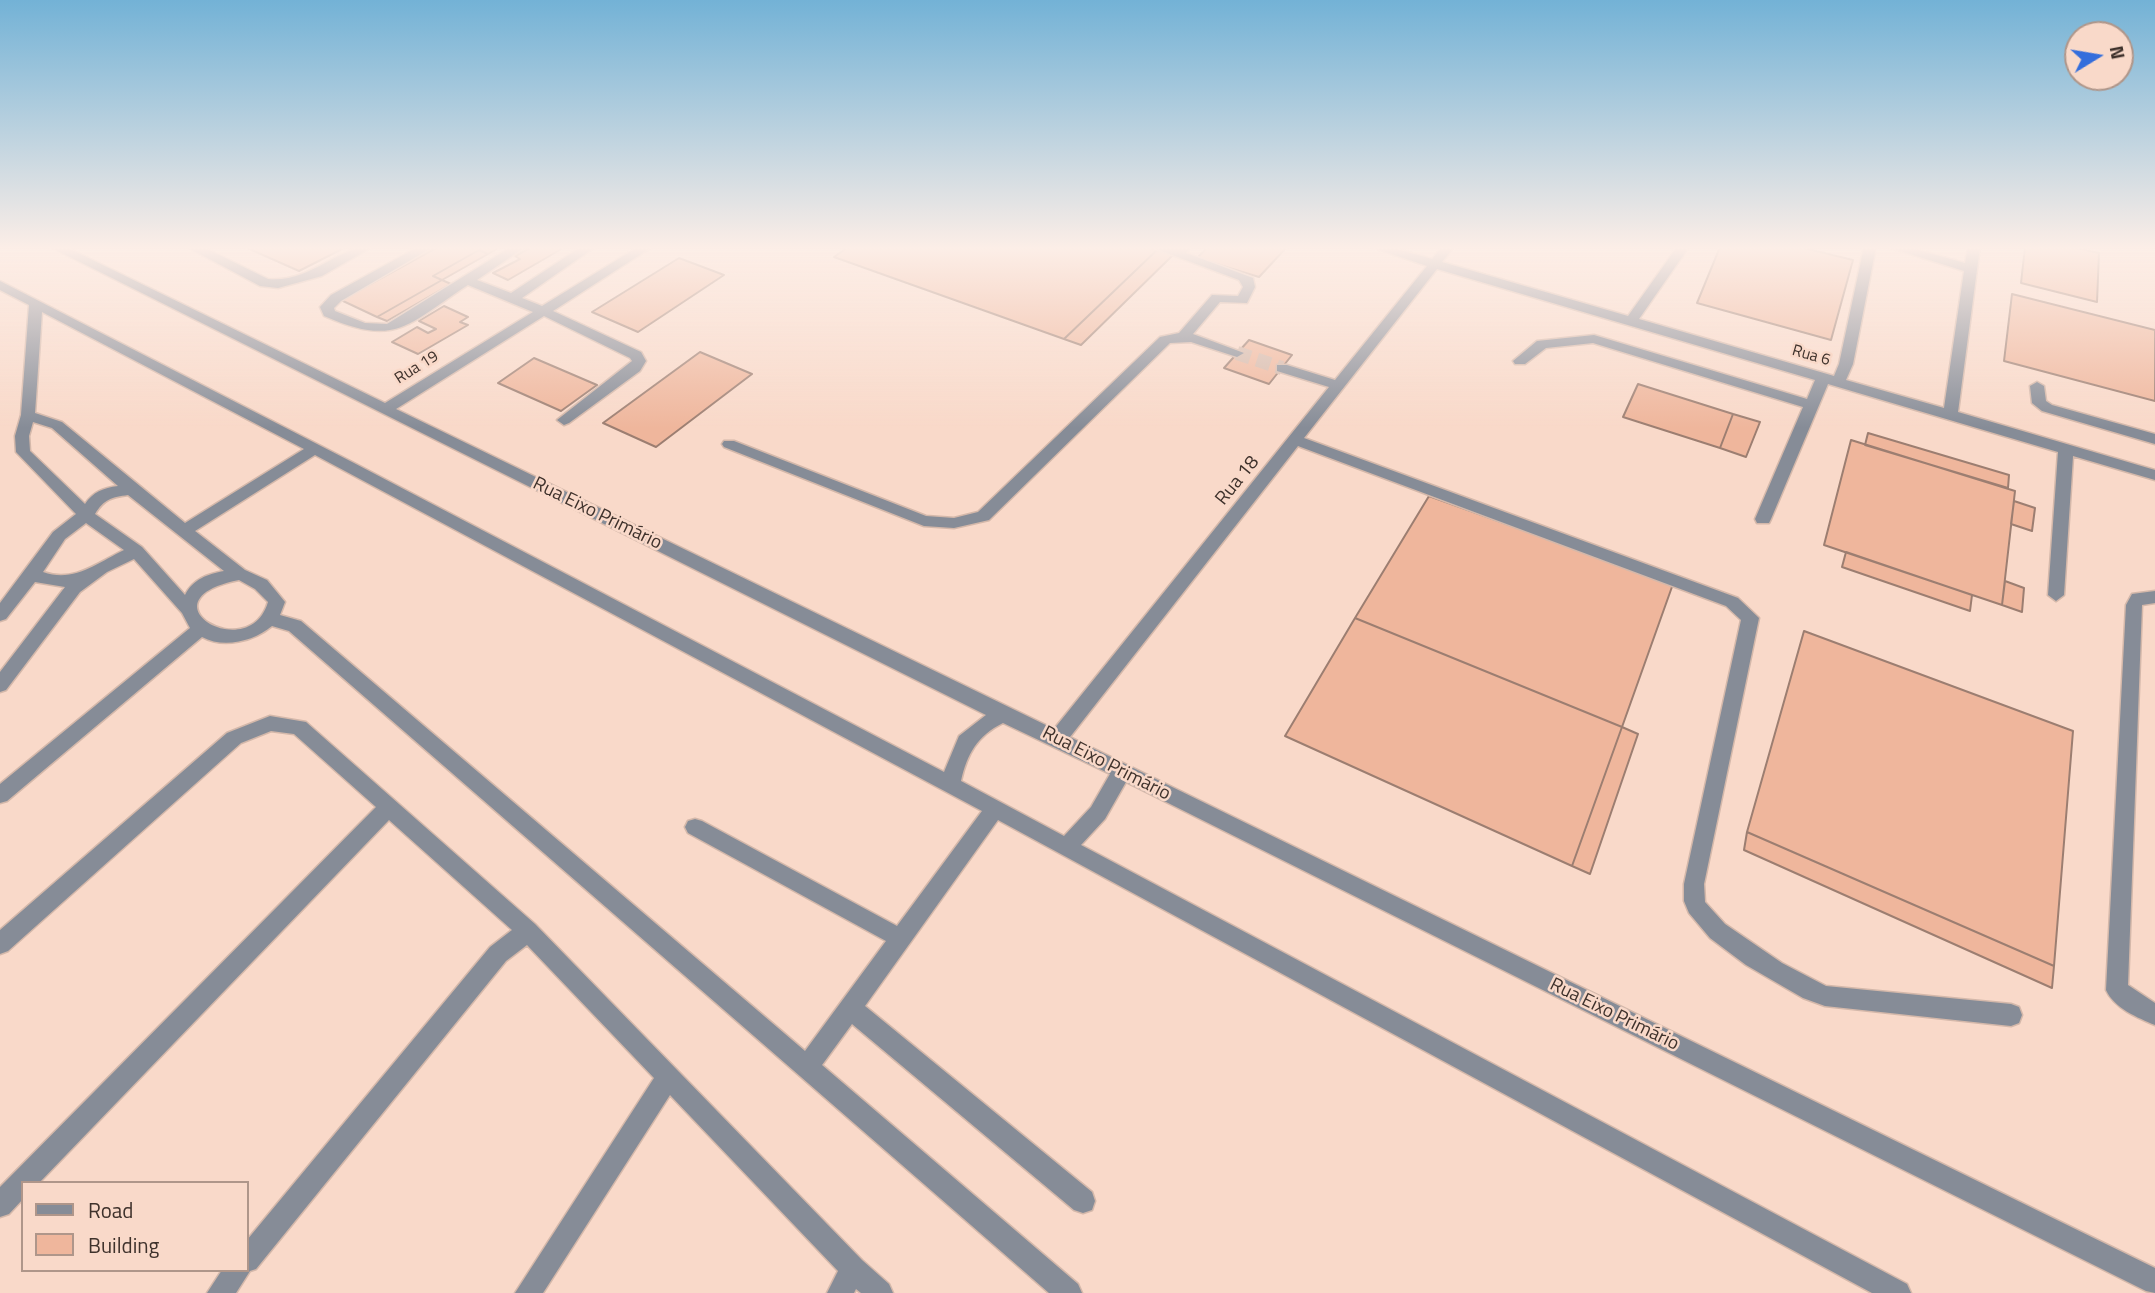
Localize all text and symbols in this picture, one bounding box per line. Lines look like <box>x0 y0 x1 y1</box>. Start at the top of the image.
north arrow <box>2064 21 2134 91</box>
text: N <box>2103 43 2134 62</box>
street label: Rua 6 <box>1790 341 1832 371</box>
street label: Rua 19 <box>392 347 442 389</box>
street label: Rua 18 <box>1211 452 1265 510</box>
street label: Rua Eixo Primário <box>529 473 665 555</box>
street label: Rua Eixo Primário <box>1038 722 1174 806</box>
street label: Rua Eixo Primário <box>1546 974 1682 1056</box>
legend <box>21 1181 248 1272</box>
text: Road <box>88 1194 133 1226</box>
text: Building <box>88 1229 159 1261</box>

